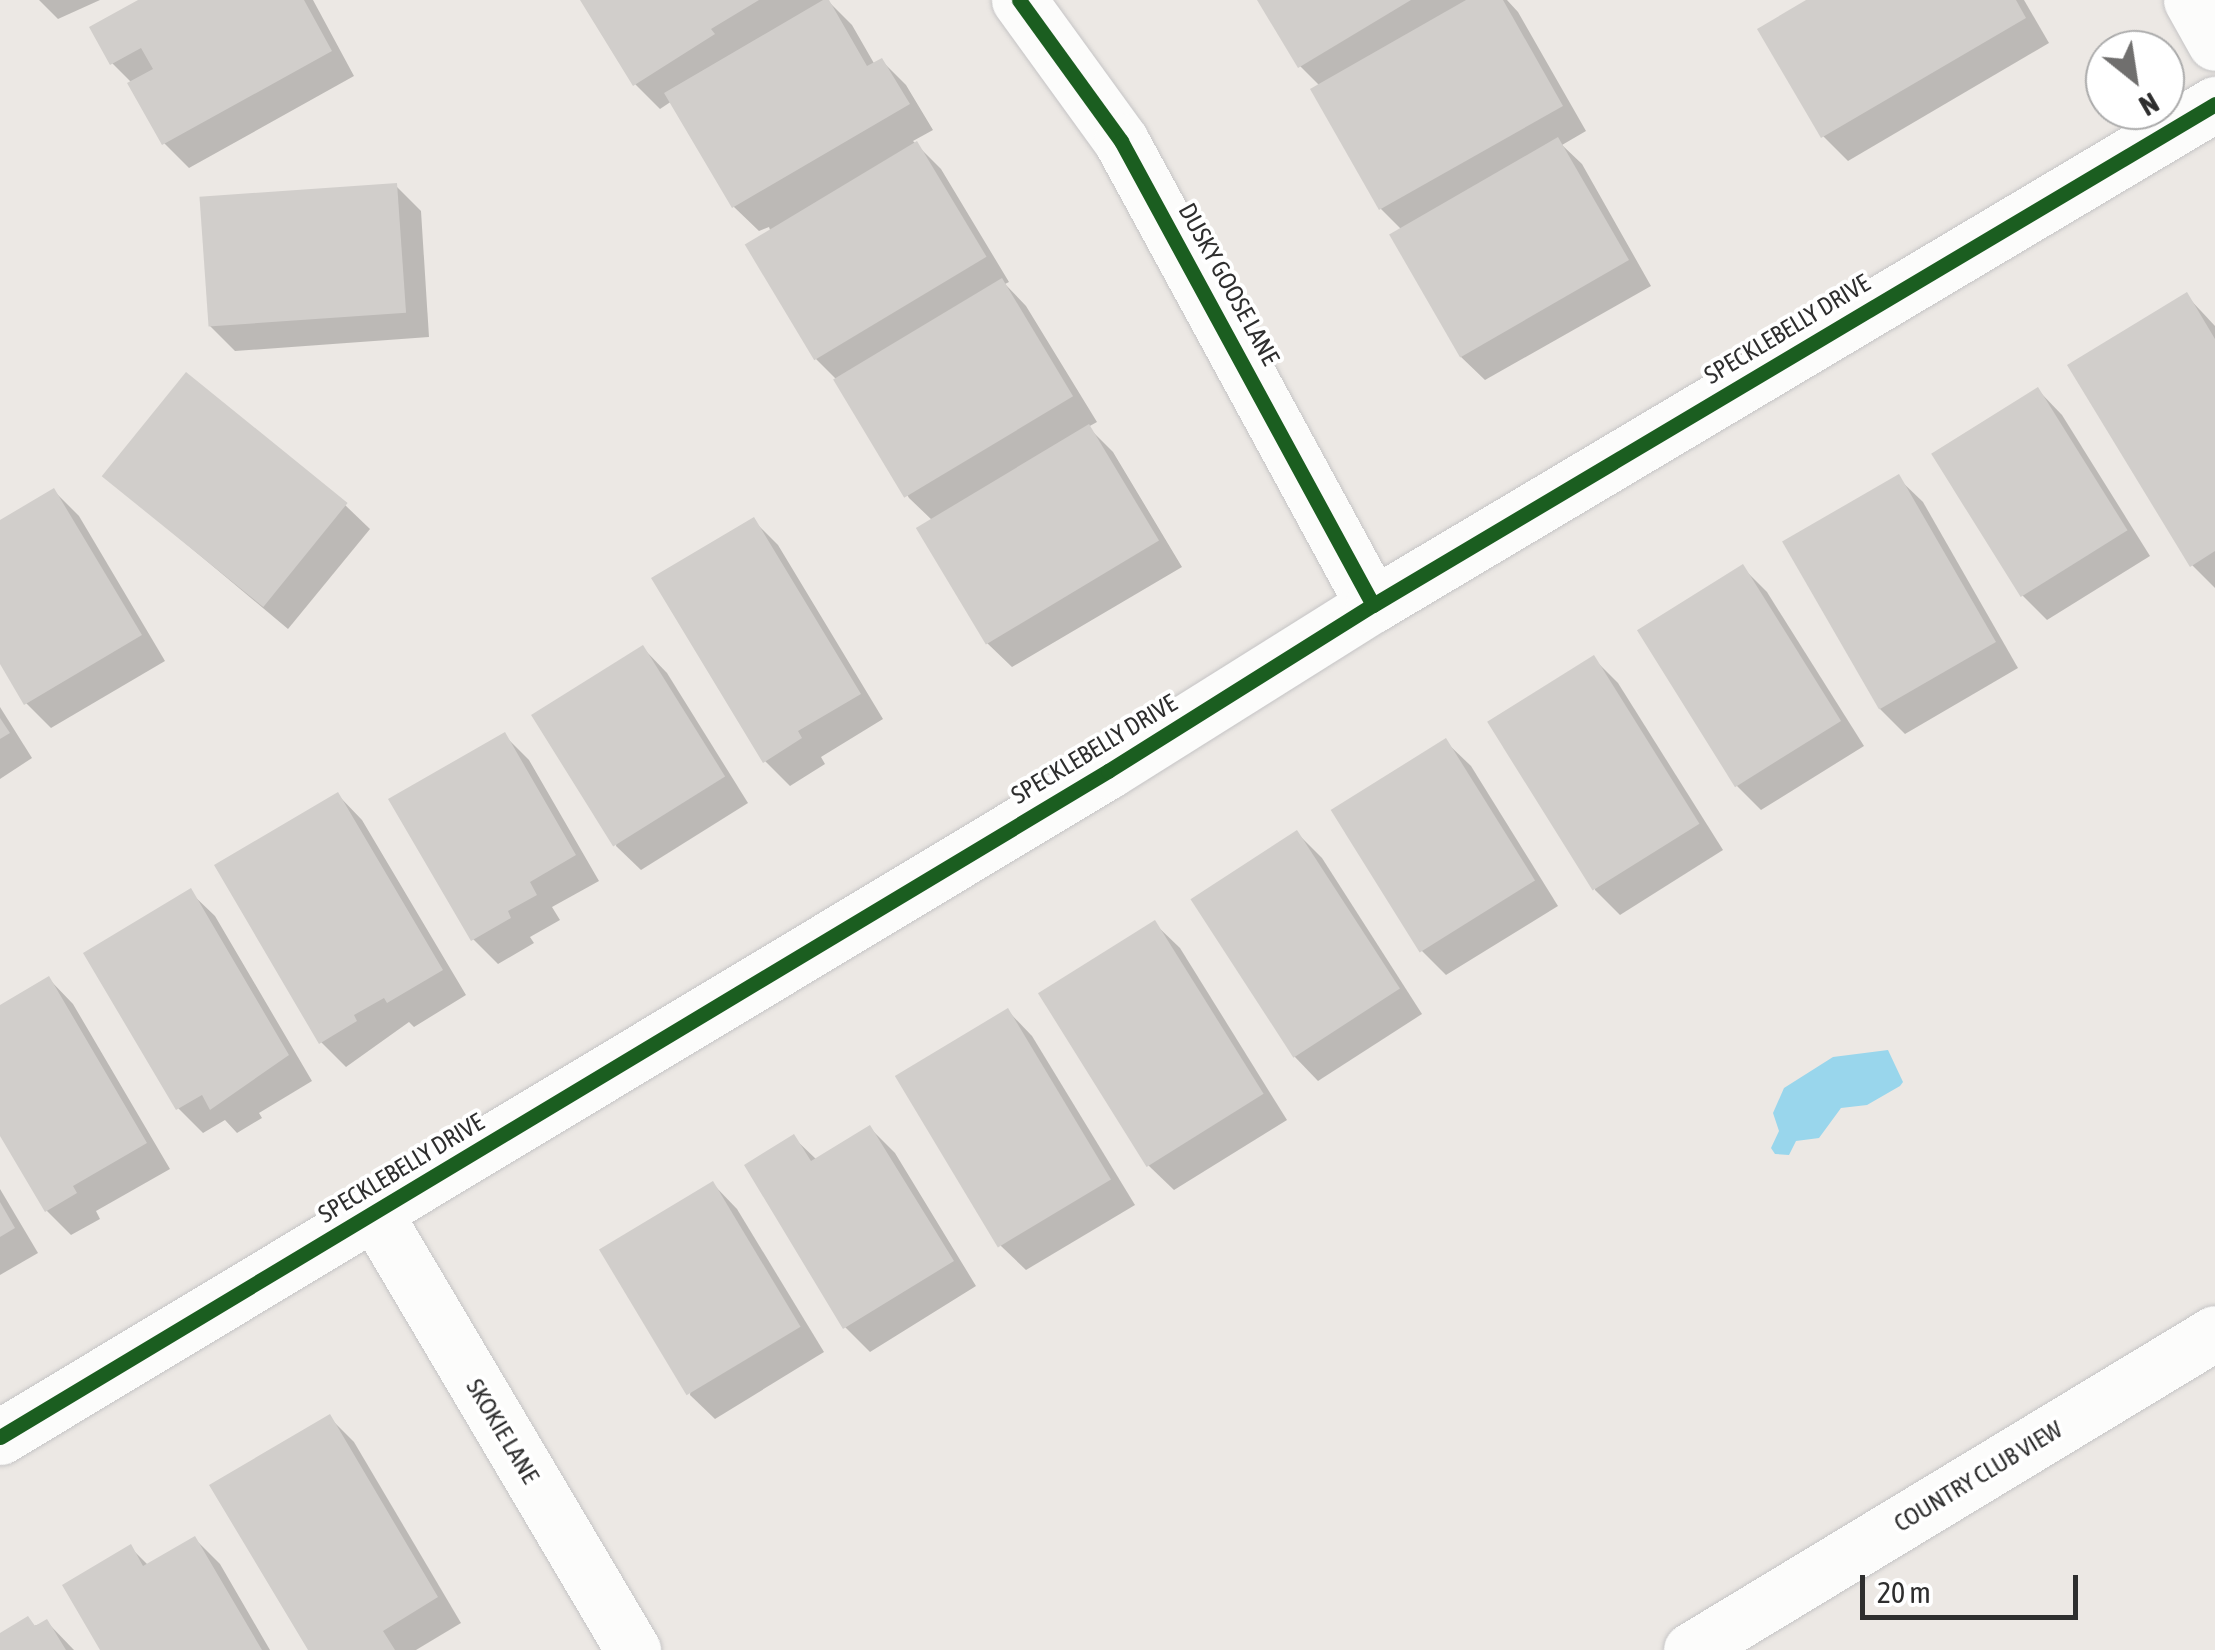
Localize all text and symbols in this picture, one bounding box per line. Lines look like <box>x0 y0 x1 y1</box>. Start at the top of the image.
north arrow <box>2085 30 2185 130</box>
text: N <box>2134 86 2164 122</box>
street label: DUSKY GOOSE LANE <box>1172 198 1286 370</box>
street label: SPECKLEBELLY DRIVE <box>1699 268 1875 390</box>
street label: SPECKLEBELLY DRIVE <box>1006 688 1182 810</box>
street label: SPECKLEBELLY DRIVE <box>313 1107 489 1229</box>
street label: SKOKIE LANE <box>460 1373 546 1489</box>
street label: COUNTRY CLUB VIEW <box>1888 1414 2068 1538</box>
scale bar <box>1865 1555 2082 1617</box>
text: 20 m <box>1877 1575 1931 1609</box>

